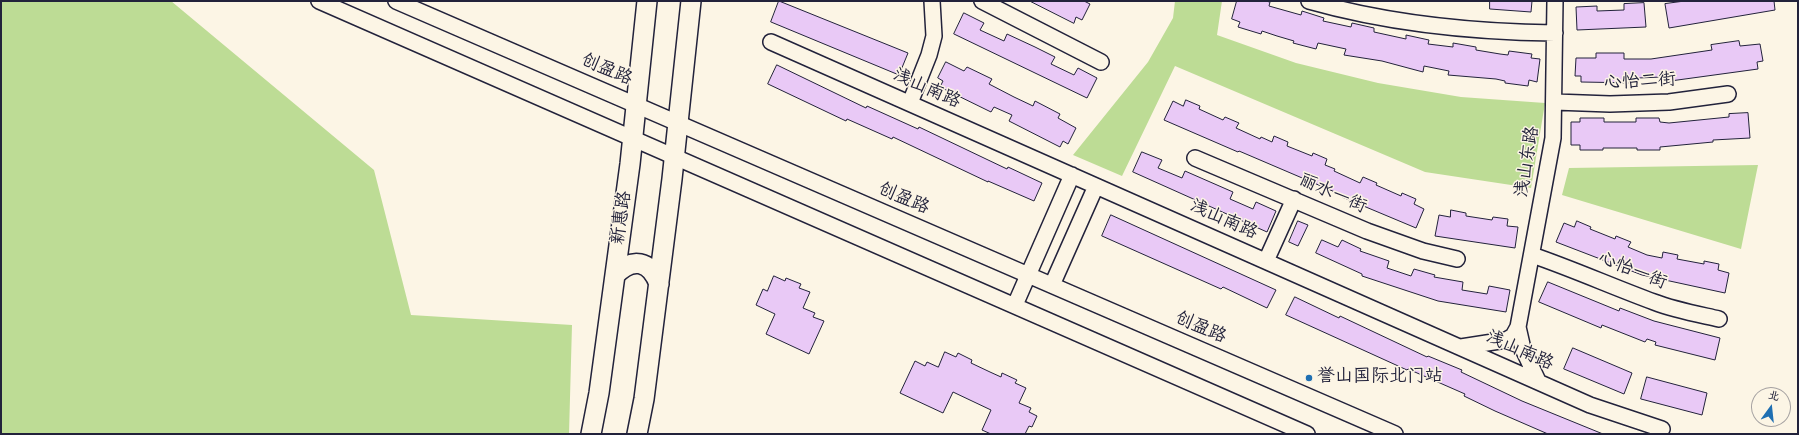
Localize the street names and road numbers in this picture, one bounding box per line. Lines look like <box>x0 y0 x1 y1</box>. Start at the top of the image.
street label: 创盈路 <box>577 51 635 91</box>
street label: 浅山南路 <box>889 65 963 115</box>
street label: 心怡二街 <box>1603 70 1677 96</box>
street label: 浅山东路 <box>1513 125 1545 199</box>
street label: 丽水一街 <box>1295 170 1369 220</box>
street label: 创盈路 <box>874 180 932 220</box>
street label: 新惠路 <box>609 190 637 246</box>
street label: 浅山南路 <box>1186 196 1260 246</box>
street label: 心怡一街 <box>1595 249 1669 295</box>
street label: 创盈路 <box>1171 309 1229 349</box>
street label: 浅山南路 <box>1482 327 1556 377</box>

